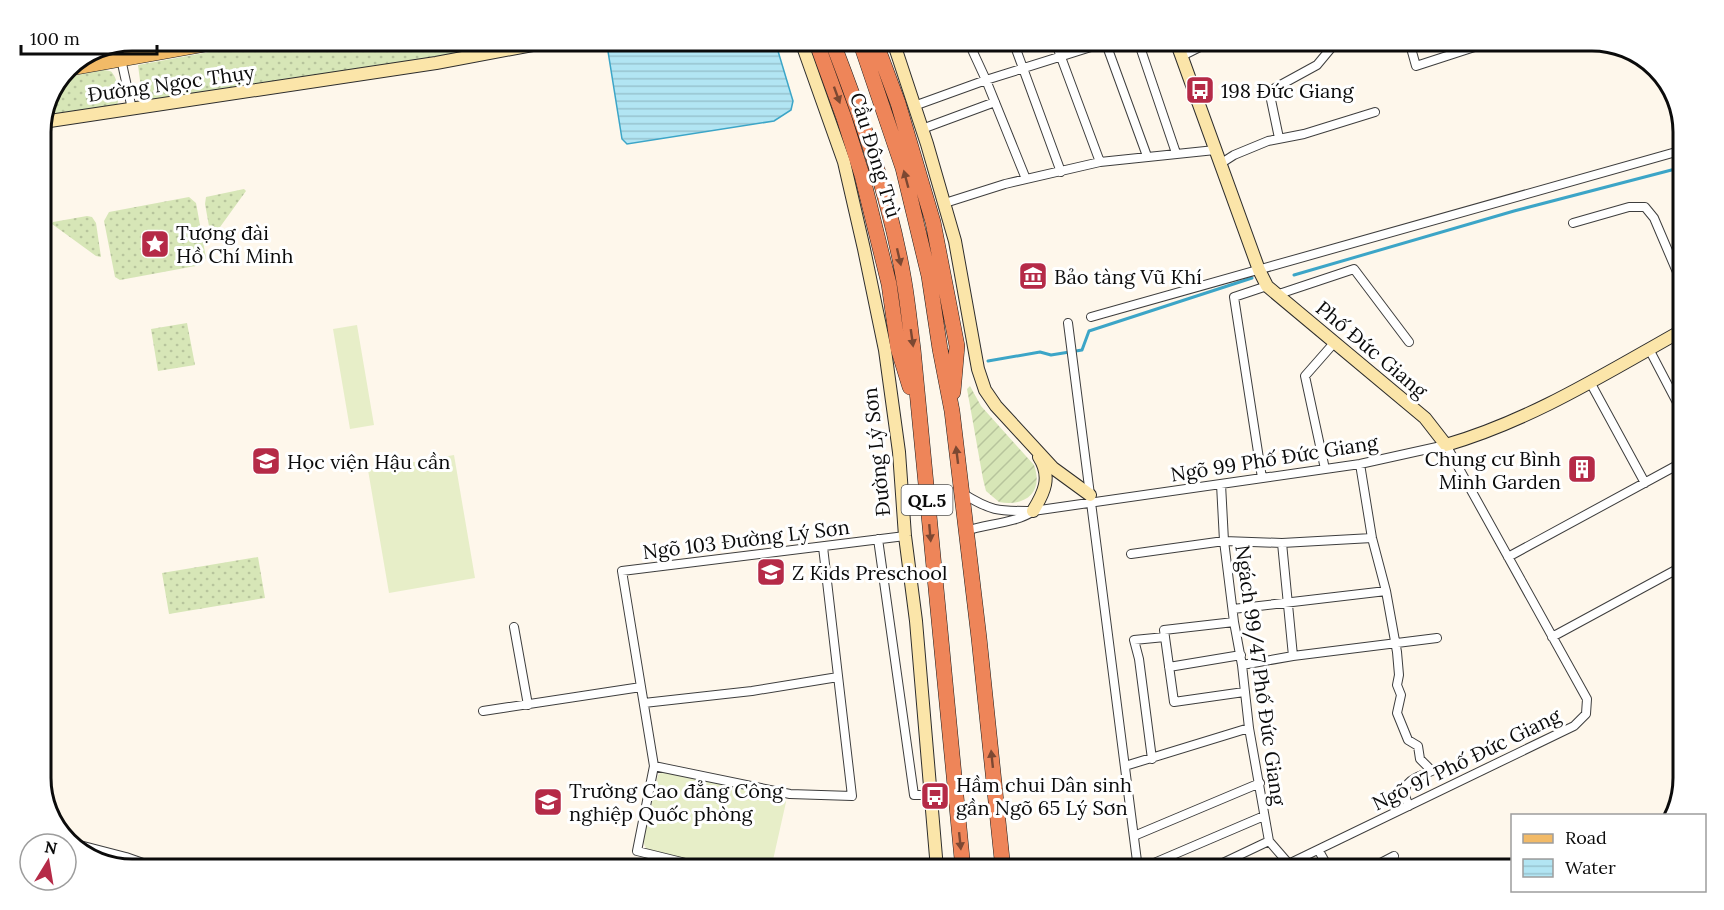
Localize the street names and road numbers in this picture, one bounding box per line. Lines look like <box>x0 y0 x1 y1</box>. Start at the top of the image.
street label: Đường Ngọc Thụy <box>86 59 256 107</box>
street label: Cầu Đông Trù <box>845 89 907 221</box>
street label: Phố Đức Giang <box>1311 295 1434 404</box>
street label: Đường Lý Sơn <box>857 387 895 517</box>
street label: Ngõ 99 Phố Đức Giang <box>1169 429 1380 487</box>
road number: QL.5 <box>902 485 952 515</box>
street label: Ngõ 103 Đường Lý Sơn <box>641 514 851 564</box>
street label: Ngách 99/47 Phố Đức Giang <box>1229 543 1292 808</box>
street label: Ngõ 97 Phố Đức Giang <box>1368 702 1565 816</box>

